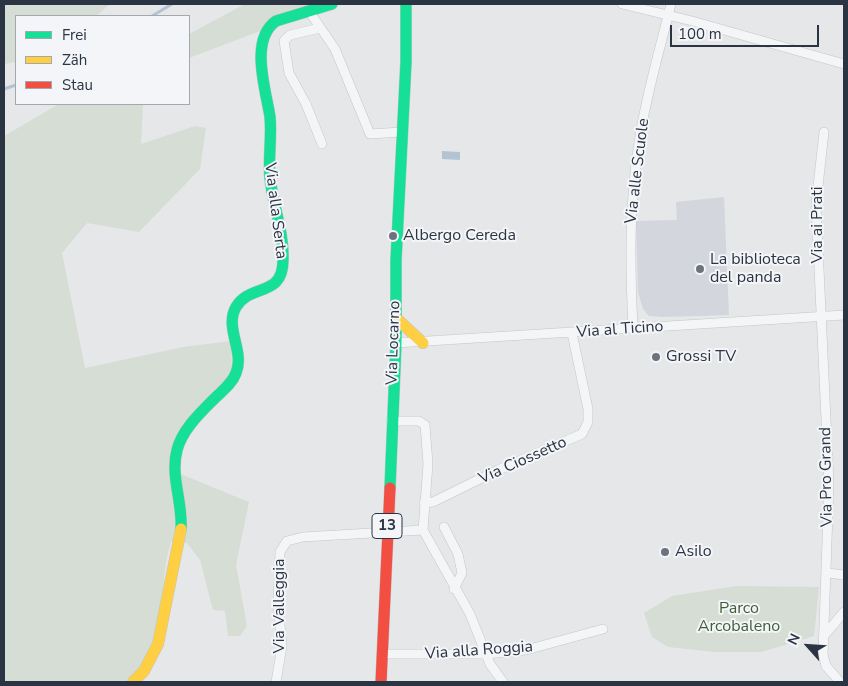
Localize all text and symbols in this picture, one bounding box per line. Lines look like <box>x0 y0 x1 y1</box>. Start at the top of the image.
legend <box>15 15 190 105</box>
scale bar <box>673 15 822 47</box>
text: 100 m <box>678 24 722 44</box>
text: Frei <box>62 25 87 45</box>
text: Zäh <box>62 50 87 70</box>
text: Stau <box>62 75 93 95</box>
street label: Via alle Scuole <box>622 117 654 225</box>
street label: Via alla Serta <box>260 162 290 260</box>
street label: Via ai Prati <box>808 186 828 264</box>
place label: Albergo Cereda <box>403 226 516 246</box>
marker: Albergo Cereda <box>387 230 399 242</box>
place label: La biblioteca del panda <box>710 250 801 288</box>
marker: La biblioteca del panda <box>694 263 706 275</box>
street label: Via Locarno <box>383 301 405 385</box>
street label: Via al Ticino <box>576 317 664 343</box>
place label: Grossi TV <box>666 347 736 367</box>
marker: Grossi TV <box>650 351 662 363</box>
street label: Via Pro Grand <box>817 427 837 527</box>
street label: Via Ciossetto <box>476 433 570 489</box>
road number: 13 <box>372 514 402 538</box>
place label: Asilo <box>675 542 712 562</box>
marker: Asilo <box>659 546 671 558</box>
street label: Via Valleggia <box>270 559 290 653</box>
park label: Parco Arcobaleno <box>698 599 780 637</box>
north arrow <box>783 621 833 671</box>
text: N <box>783 630 805 648</box>
street label: Via alla Roggia <box>424 638 534 664</box>

